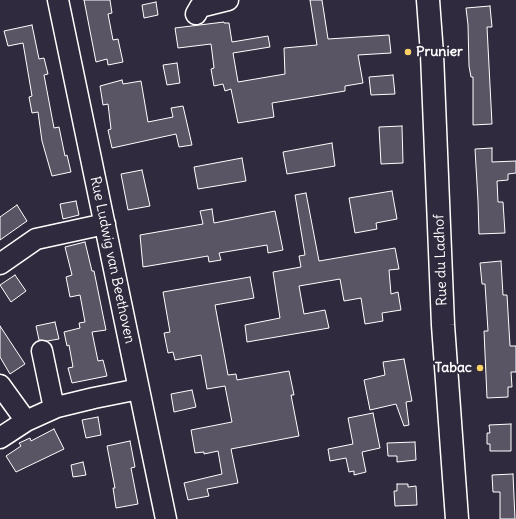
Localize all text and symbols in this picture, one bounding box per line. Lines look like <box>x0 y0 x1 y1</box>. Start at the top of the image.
place label: Prunier <box>416 44 463 60</box>
marker: Prunier <box>403 47 413 57</box>
street label: Rue Ludwig van Beethoven <box>86 175 138 345</box>
street label: Rue du Ladhof <box>431 214 451 306</box>
place label: Tabac <box>435 360 472 376</box>
marker: Tabac <box>475 363 485 373</box>

